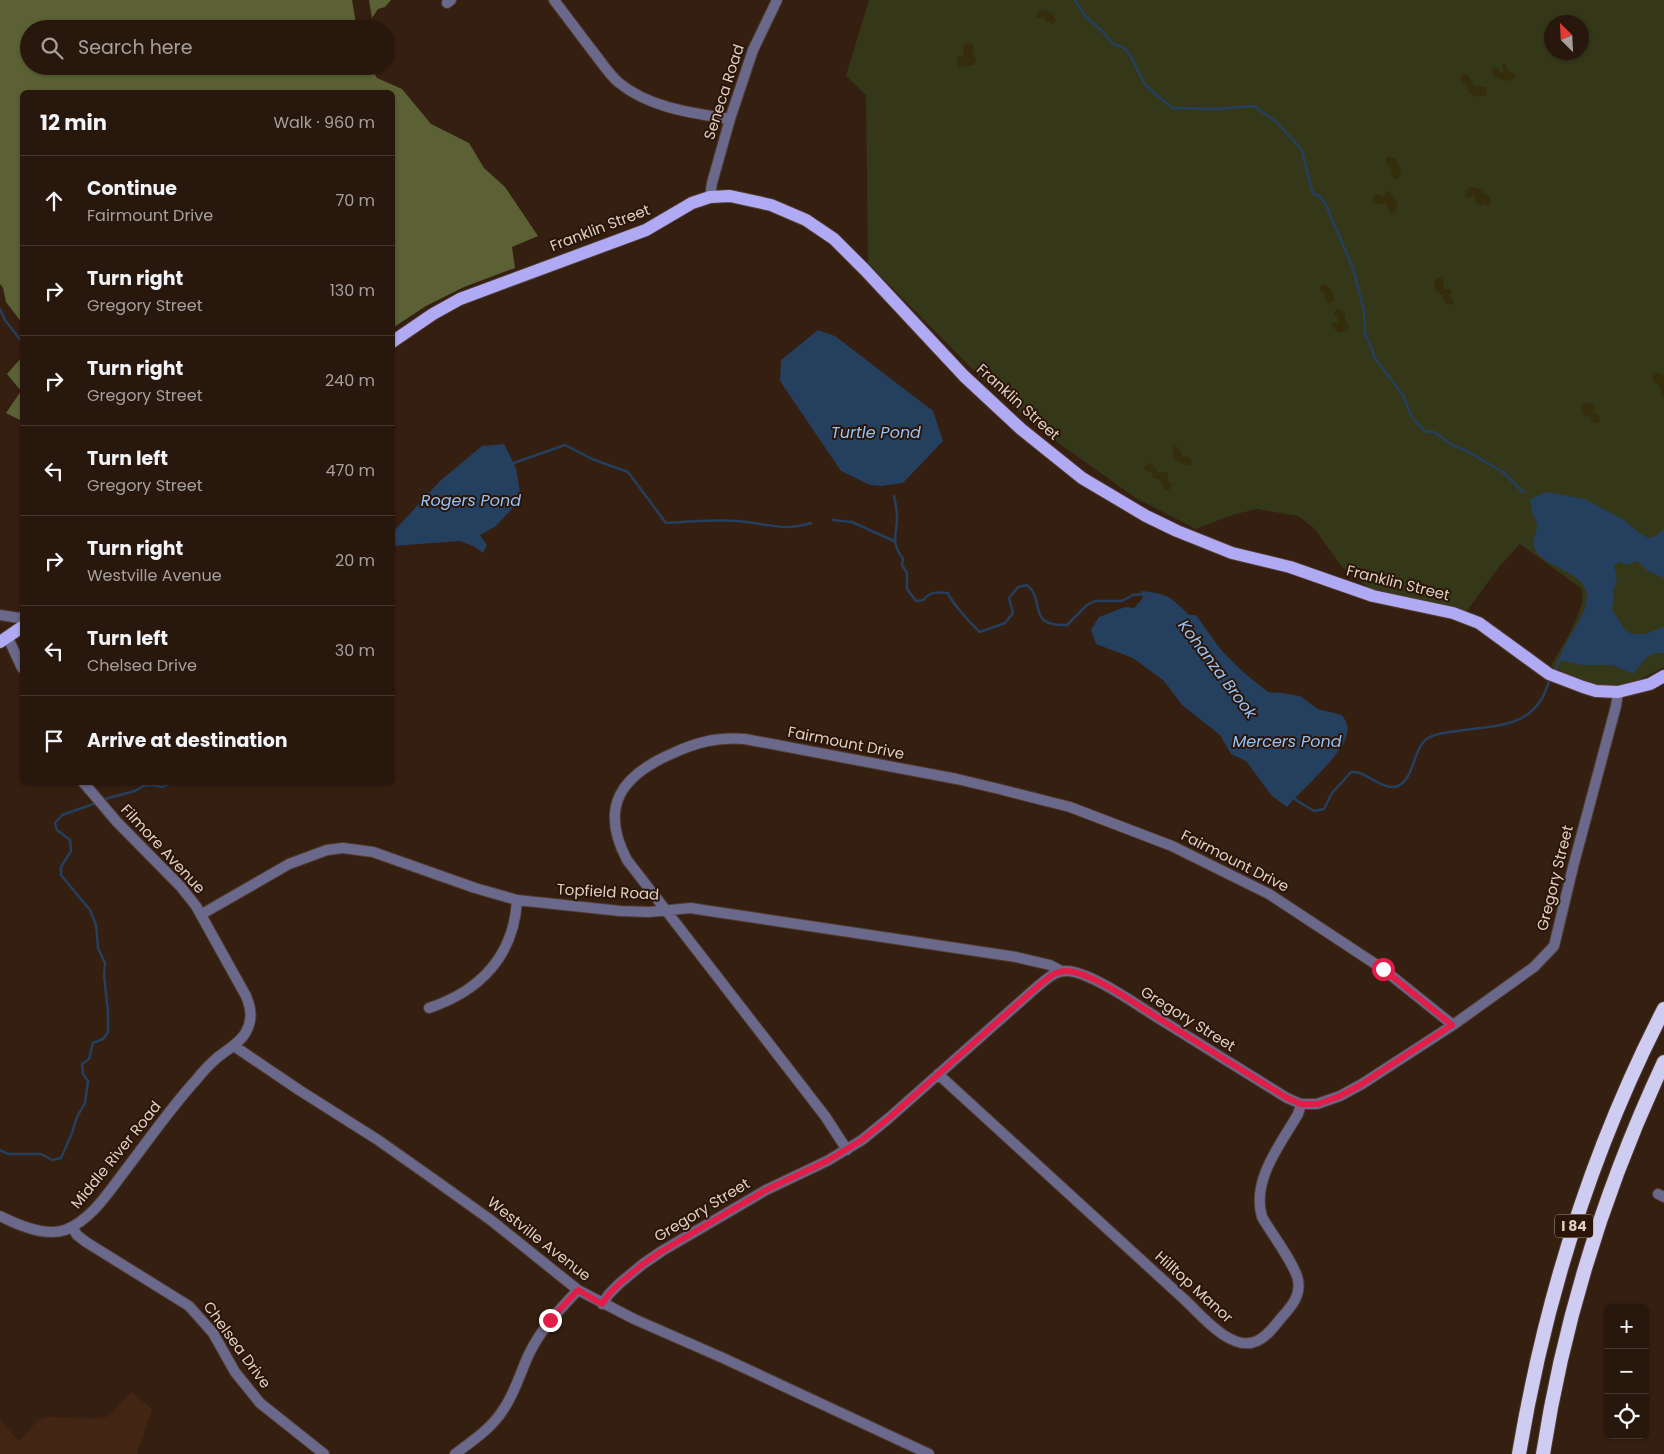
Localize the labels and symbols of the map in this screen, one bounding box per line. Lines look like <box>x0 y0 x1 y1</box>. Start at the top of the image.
north arrow <box>1544 15 1589 60</box>
street label: Seneca Road <box>698 41 749 142</box>
street label: Franklin Street <box>547 199 653 256</box>
street label: Franklin Street <box>972 359 1065 445</box>
water label: Turtle Pond <box>831 421 921 444</box>
water label: Rogers Pond <box>421 489 521 512</box>
street label: Franklin Street <box>1344 560 1452 605</box>
water label: Kohanza Brook <box>1173 615 1263 724</box>
street label: Fairmount Drive <box>786 721 906 764</box>
water label: Mercers Pond <box>1233 730 1342 753</box>
street label: Filmore Avenue <box>116 799 210 898</box>
street label: Gregory Street <box>1531 823 1578 933</box>
street label: Fairmount Drive <box>1178 824 1293 897</box>
street label: Topfield Road <box>556 878 660 905</box>
route start <box>1372 958 1395 981</box>
street label: Gregory Street <box>1137 981 1240 1056</box>
street label: Middle River Road <box>66 1096 166 1213</box>
street label: Gregory Street <box>650 1173 754 1246</box>
street label: Westville Avenue <box>483 1191 596 1286</box>
road number: I 84 <box>1555 1214 1593 1238</box>
street label: Hilltop Manor <box>1151 1246 1238 1328</box>
street label: Chelsea Drive <box>199 1297 276 1393</box>
route end <box>539 1309 562 1332</box>

